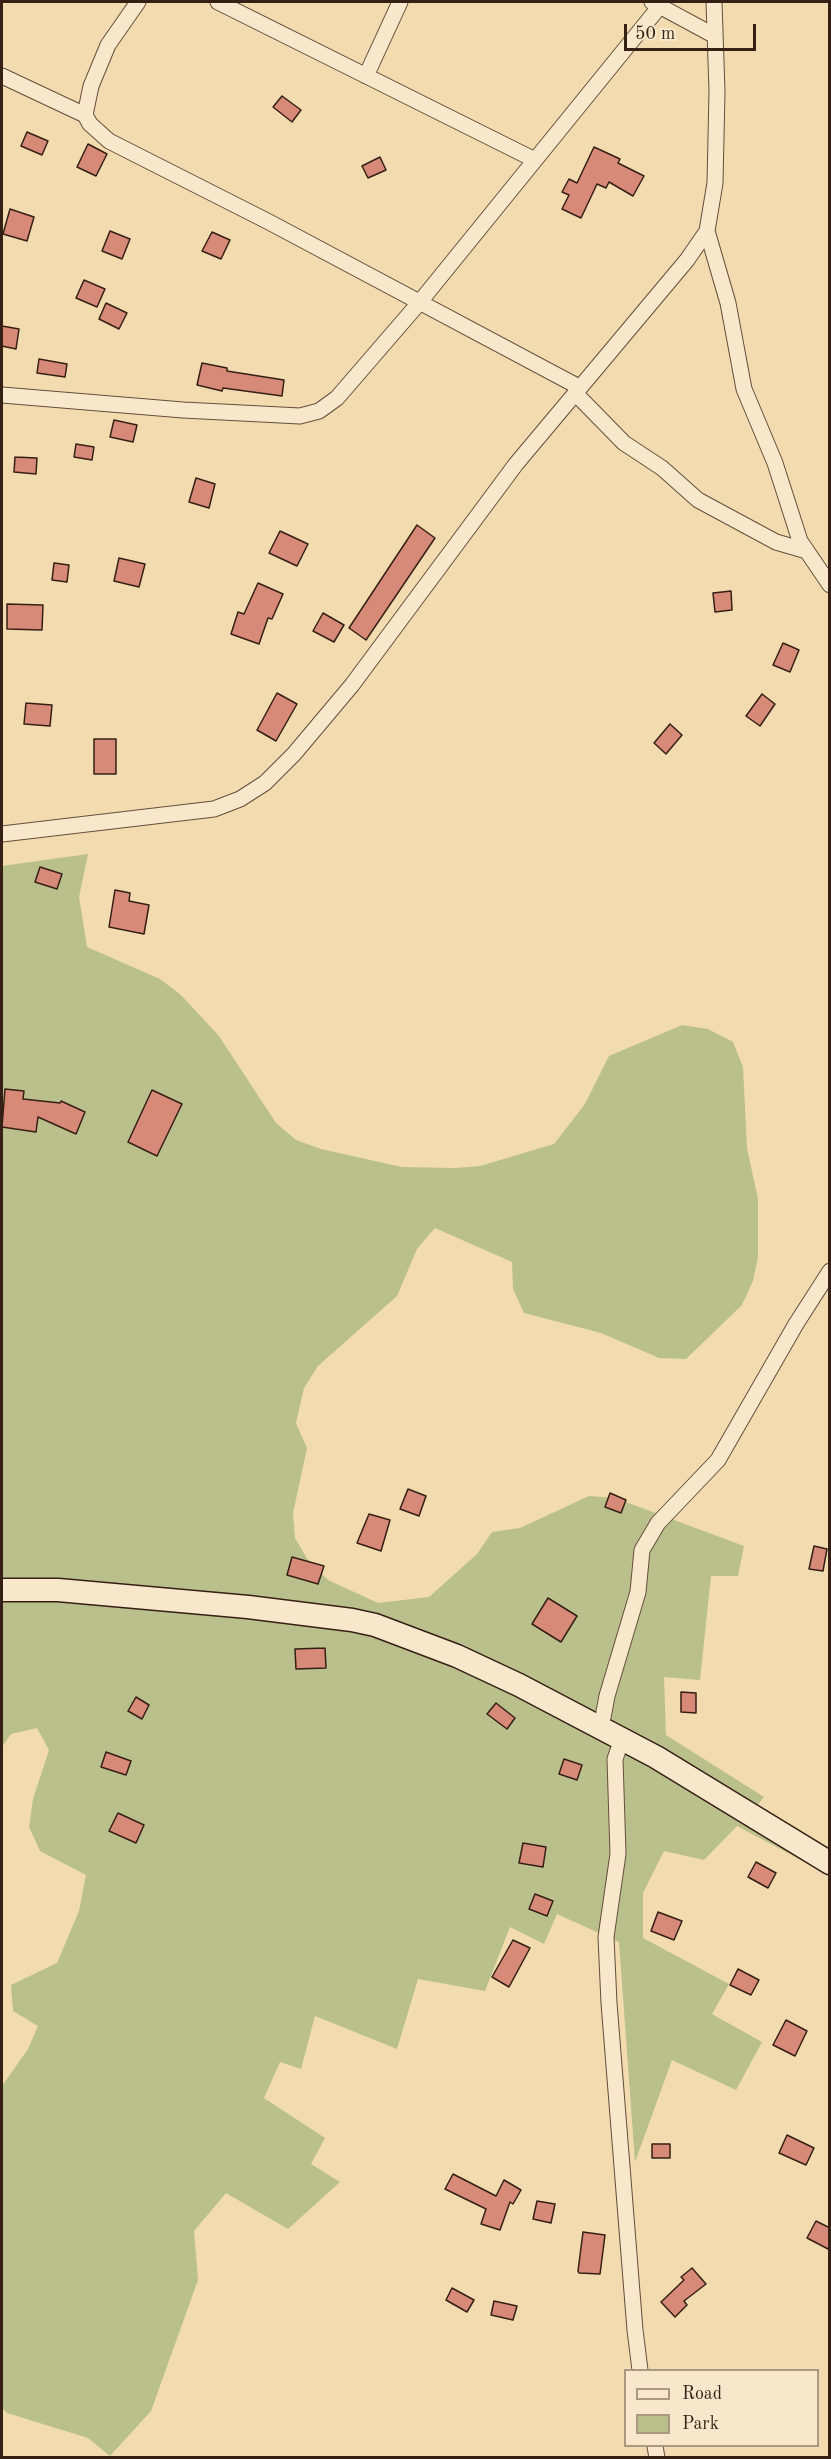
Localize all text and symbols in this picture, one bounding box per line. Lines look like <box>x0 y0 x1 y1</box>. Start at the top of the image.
scale bar <box>627 12 759 50</box>
text: 50 m <box>635 25 675 43</box>
legend <box>624 2369 819 2447</box>
text: Road <box>682 2385 722 2403</box>
text: Park <box>682 2415 719 2433</box>

